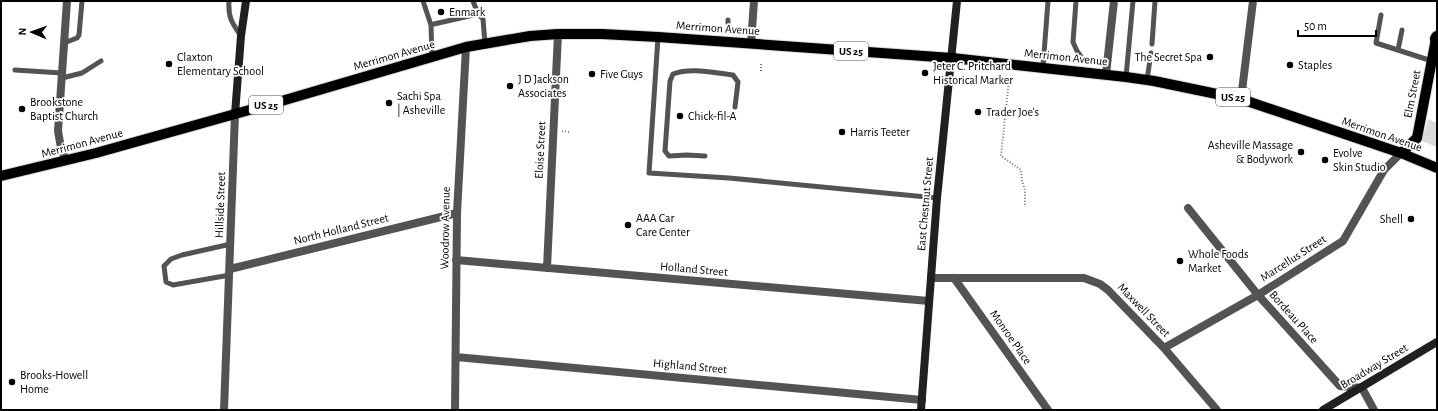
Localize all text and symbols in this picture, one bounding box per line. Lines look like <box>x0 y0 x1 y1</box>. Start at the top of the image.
place label: Enmark <box>449 6 486 18</box>
marker: Enmark <box>436 7 446 17</box>
north arrow <box>12 12 52 52</box>
scale bar <box>1298 12 1376 38</box>
street label: Merrimon Avenue <box>676 19 760 37</box>
text: 50 m <box>1304 20 1327 32</box>
text: N <box>17 28 28 36</box>
street label: Merrimon Avenue <box>352 38 436 72</box>
road number: US 25 <box>834 42 868 60</box>
street label: Merrimon Avenue <box>1024 47 1108 67</box>
place label: Claxton Elementary School <box>177 51 264 78</box>
place label: The Secret Spa <box>1134 51 1202 63</box>
marker: The Secret Spa <box>1205 52 1215 62</box>
marker: Claxton Elementary School <box>164 59 174 69</box>
place label: Staples <box>1298 59 1332 71</box>
place label: Jeter C. Pritchard Historical Marker <box>933 60 1013 86</box>
marker: Staples <box>1285 60 1295 70</box>
place label: Five Guys <box>600 68 643 81</box>
marker: Jeter C. Pritchard Historical Marker <box>920 68 930 78</box>
marker: Five Guys <box>587 69 597 79</box>
street label: Elm Street <box>1401 69 1423 119</box>
place label: J D Jackson Associates <box>518 73 569 99</box>
marker: J D Jackson Associates <box>505 81 515 91</box>
road number: US 25 <box>1216 88 1250 106</box>
place label: Sachi Spa | Asheville <box>397 90 445 117</box>
place label: Brookstone Baptist Church <box>30 96 98 122</box>
road number: US 25 <box>249 96 283 114</box>
marker: Sachi Spa | Asheville <box>384 98 394 108</box>
marker: Brookstone Baptist Church <box>17 104 27 114</box>
place label: Trader Joe's <box>986 106 1039 118</box>
marker: Trader Joe's <box>973 107 983 117</box>
place label: Chick-fil-A <box>688 110 737 122</box>
marker: Chick-fil-A <box>675 111 685 121</box>
street label: Merrimon Avenue <box>1340 115 1424 153</box>
street label: Eloise Street <box>532 121 548 179</box>
street label: Merrimon Avenue <box>40 126 124 160</box>
place label: Harris Teeter <box>850 126 910 138</box>
marker: Harris Teeter <box>837 127 847 137</box>
place label: Asheville Massage & Bodywork <box>1208 139 1294 166</box>
marker: Asheville Massage & Bodywork <box>1296 147 1306 157</box>
place label: Evolve Skin Studio <box>1333 147 1386 173</box>
marker: Evolve Skin Studio <box>1320 155 1330 165</box>
street label: East Chestnut Street <box>915 156 935 251</box>
street label: Hillside Street <box>213 171 227 238</box>
street label: Woodrow Avenue <box>438 186 452 270</box>
street label: North Holland Street <box>292 211 390 247</box>
place label: AAA Car Care Center <box>636 212 690 238</box>
place label: Shell <box>1380 213 1403 225</box>
marker: Shell <box>1406 214 1416 224</box>
marker: AAA Car Care Center <box>623 220 633 230</box>
street label: Marcellus Street <box>1258 232 1328 284</box>
place label: Whole Foods Market <box>1188 248 1248 274</box>
marker: Whole Foods Market <box>1175 256 1185 266</box>
street label: Holland Street <box>660 260 728 278</box>
street label: Maxwell Street <box>1115 281 1173 339</box>
street label: Bordeau Place <box>1267 288 1321 346</box>
street label: Monroe Place <box>988 308 1034 366</box>
street label: Broadway Street <box>1338 341 1411 392</box>
street label: Highland Street <box>653 357 728 375</box>
place label: Brooks-Howell Home <box>20 369 88 395</box>
marker: Brooks-Howell Home <box>7 377 17 387</box>

